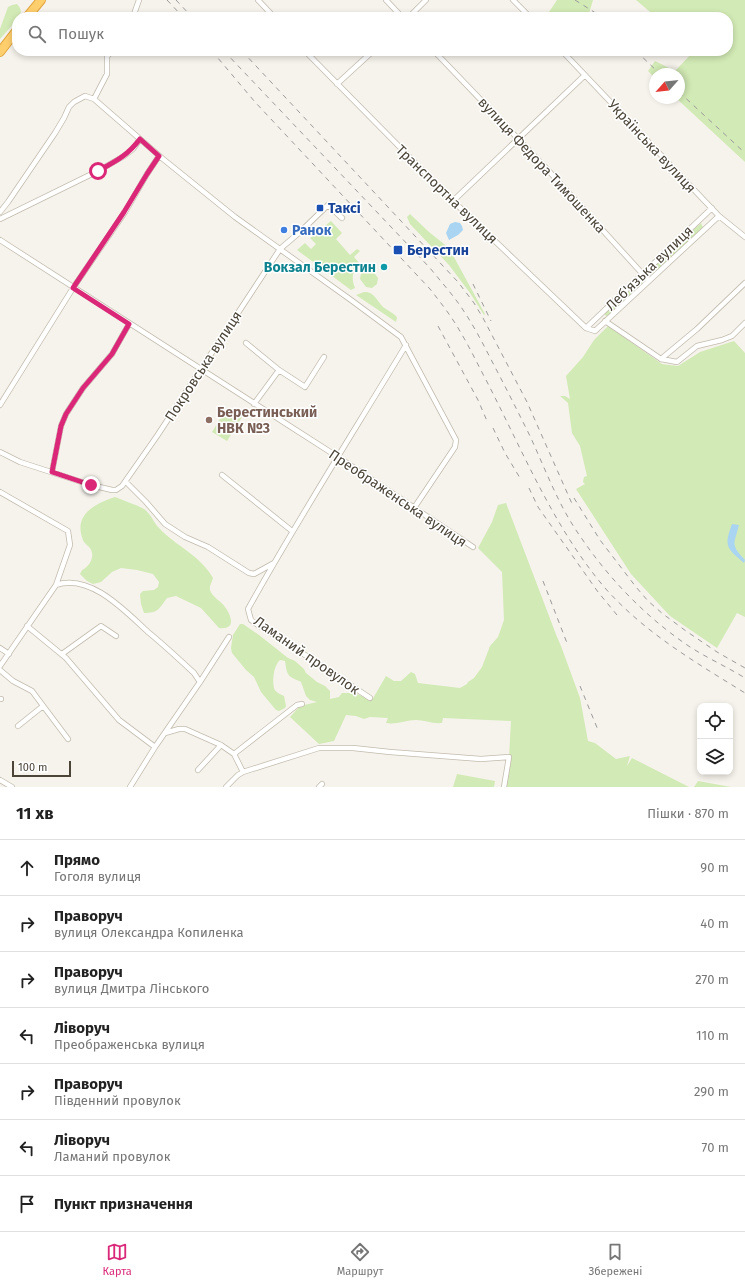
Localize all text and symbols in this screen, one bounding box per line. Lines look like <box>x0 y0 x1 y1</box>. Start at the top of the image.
search box <box>12 12 733 56</box>
icon: search <box>26 23 48 45</box>
text: Пошук <box>58 25 104 43</box>
north arrow <box>649 68 685 104</box>
street label: вулиця Федора Тимошенка <box>474 94 609 237</box>
street label: Українська вулиця <box>604 96 699 197</box>
street label: Транспортна вулиця <box>392 141 501 247</box>
route start <box>89 162 107 180</box>
place label: Таксі <box>328 200 361 217</box>
marker: Таксі <box>315 203 325 213</box>
place label: Ранок <box>292 222 332 239</box>
street label: Леб'язька вулиця <box>602 222 697 314</box>
marker: Ранок <box>279 225 289 235</box>
place label: Берестин <box>407 242 469 259</box>
marker: Берестин <box>392 244 404 256</box>
place label: Вокзал Берестин <box>264 259 376 276</box>
marker: Вокзал Берестин <box>379 262 389 272</box>
street label: Покровська вулиця <box>161 308 245 425</box>
place label: Берестинський НВК №3 <box>217 404 317 437</box>
marker: Берестинський НВК №3 <box>204 415 214 425</box>
street label: Преображенська вулиця <box>326 446 470 551</box>
route end <box>82 476 100 494</box>
street label: Ламаний провулок <box>250 612 364 699</box>
map controls <box>697 703 733 775</box>
button: locate <box>697 703 733 739</box>
button: layers <box>697 739 733 775</box>
scale bar <box>12 759 71 778</box>
text: 100 m <box>18 761 47 774</box>
text: 11 хв <box>16 803 54 824</box>
text: Пішки · 870 m <box>647 806 729 821</box>
text: Прямо <box>54 851 100 869</box>
icon: ahead <box>16 857 38 879</box>
text: 90 m <box>700 860 729 875</box>
text: Гоголя вулиця <box>54 869 141 884</box>
text: Праворуч <box>54 907 123 925</box>
icon: right <box>16 913 38 935</box>
text: 40 m <box>700 916 729 931</box>
text: вулиця Олександра Копиленка <box>54 925 244 940</box>
text: Праворуч <box>54 963 123 981</box>
icon: right <box>16 969 38 991</box>
text: 270 m <box>695 972 729 987</box>
text: вулиця Дмитра Лінського <box>54 981 209 996</box>
text: Ліворуч <box>54 1019 110 1037</box>
icon: left <box>16 1025 38 1047</box>
text: 110 m <box>696 1028 729 1043</box>
text: Преображенська вулиця <box>54 1037 205 1052</box>
text: Праворуч <box>54 1075 123 1093</box>
icon: right <box>16 1081 38 1103</box>
text: 290 m <box>694 1084 729 1099</box>
text: Південний провулок <box>54 1093 181 1108</box>
text: Ліворуч <box>54 1131 110 1149</box>
icon: left <box>16 1137 38 1159</box>
text: 70 m <box>702 1140 729 1155</box>
text: Ламаний провулок <box>54 1149 170 1164</box>
icon: arrive <box>16 1193 38 1215</box>
text: Пункт призначення <box>54 1195 193 1213</box>
tab: Карта <box>103 1241 132 1278</box>
tab: Маршрут <box>337 1241 383 1278</box>
tab: Збережені <box>588 1241 642 1278</box>

